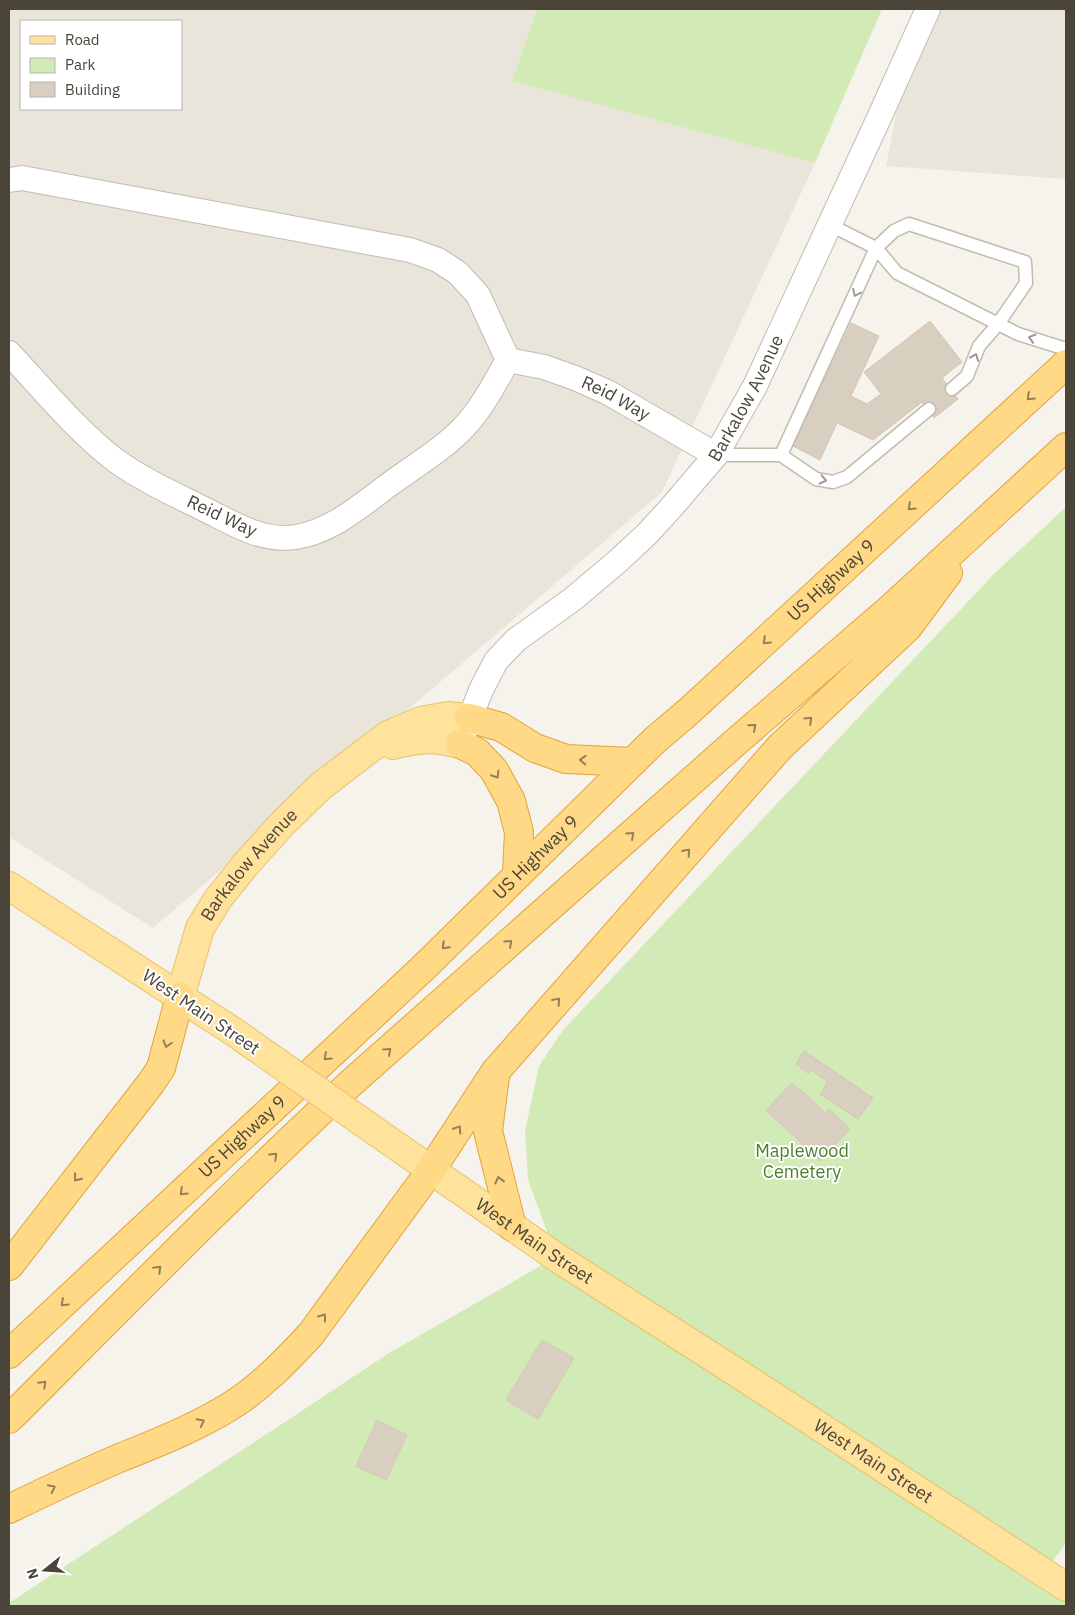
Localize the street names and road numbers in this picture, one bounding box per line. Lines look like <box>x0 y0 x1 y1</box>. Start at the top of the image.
street label: Barkalow Avenue <box>703 331 788 465</box>
street label: Reid Way <box>578 370 654 425</box>
street label: Reid Way <box>184 489 261 542</box>
street label: US Highway 9 <box>782 534 879 626</box>
street label: Barkalow Avenue <box>195 803 302 925</box>
street label: US Highway 9 <box>488 810 583 904</box>
street label: West Main Street <box>138 964 265 1060</box>
street label: US Highway 9 <box>194 1090 290 1182</box>
street label: West Main Street <box>471 1193 598 1289</box>
street label: West Main Street <box>809 1414 937 1508</box>

